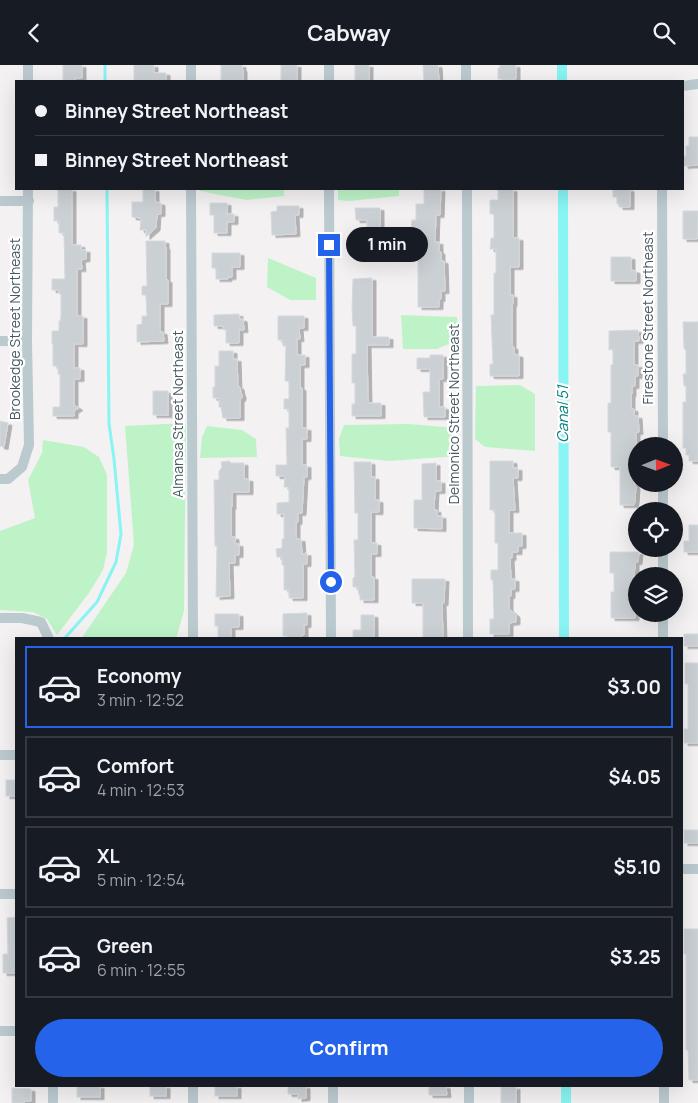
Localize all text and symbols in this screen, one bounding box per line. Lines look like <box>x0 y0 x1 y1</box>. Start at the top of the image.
text: Cabway <box>307 18 391 48</box>
icon: back <box>20 19 48 47</box>
icon: search <box>650 19 678 47</box>
text: Binney Street Northeast <box>65 98 288 124</box>
text: Binney Street Northeast <box>65 147 288 173</box>
callout: 1 min <box>346 227 429 263</box>
street label: Firestone Street Northeast <box>638 231 657 405</box>
text: 1 min <box>367 233 407 255</box>
route end <box>318 234 340 256</box>
street label: Brookedge Street Northeast <box>5 238 24 420</box>
street label: Delmonico Street Northeast <box>444 323 463 504</box>
street label: Almansa Street Northeast <box>168 330 187 498</box>
water label: Canal 51 <box>552 384 573 443</box>
north arrow <box>628 437 682 493</box>
map controls <box>628 437 683 622</box>
button: locate <box>628 502 683 557</box>
button: layers <box>628 567 683 622</box>
route start <box>320 571 342 593</box>
text: Economy <box>97 663 181 689</box>
icon: car <box>37 665 82 710</box>
text: $3.00 <box>607 674 661 700</box>
text: 3 min · 12:52 <box>97 689 184 711</box>
text: Comfort <box>97 753 174 779</box>
icon: car <box>37 755 82 800</box>
text: $4.05 <box>608 764 661 790</box>
text: 4 min · 12:53 <box>97 779 185 801</box>
text: XL <box>97 843 120 869</box>
icon: car <box>37 845 82 890</box>
text: $5.10 <box>614 854 661 880</box>
text: 5 min · 12:54 <box>97 869 185 891</box>
text: Green <box>97 933 153 959</box>
icon: car <box>37 935 82 980</box>
text: $3.25 <box>610 944 661 970</box>
text: 6 min · 12:55 <box>97 959 186 981</box>
button: Confirm <box>35 1019 663 1077</box>

